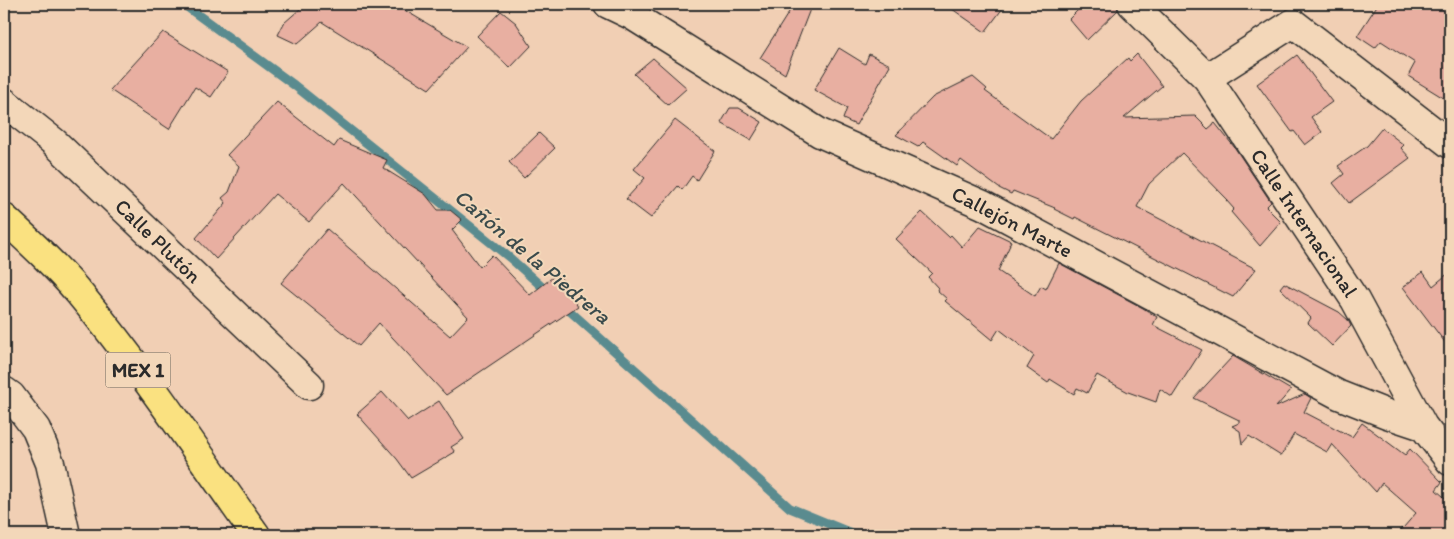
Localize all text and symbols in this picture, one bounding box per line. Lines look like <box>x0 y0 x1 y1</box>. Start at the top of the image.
street label: Calle Internacional <box>1246 144 1363 302</box>
street label: Callejón Marte <box>948 180 1077 263</box>
water label: Cañón de la Piedrera <box>449 183 617 330</box>
street label: Calle Plutón <box>110 193 207 288</box>
road number: MEX 1 <box>106 352 170 388</box>

